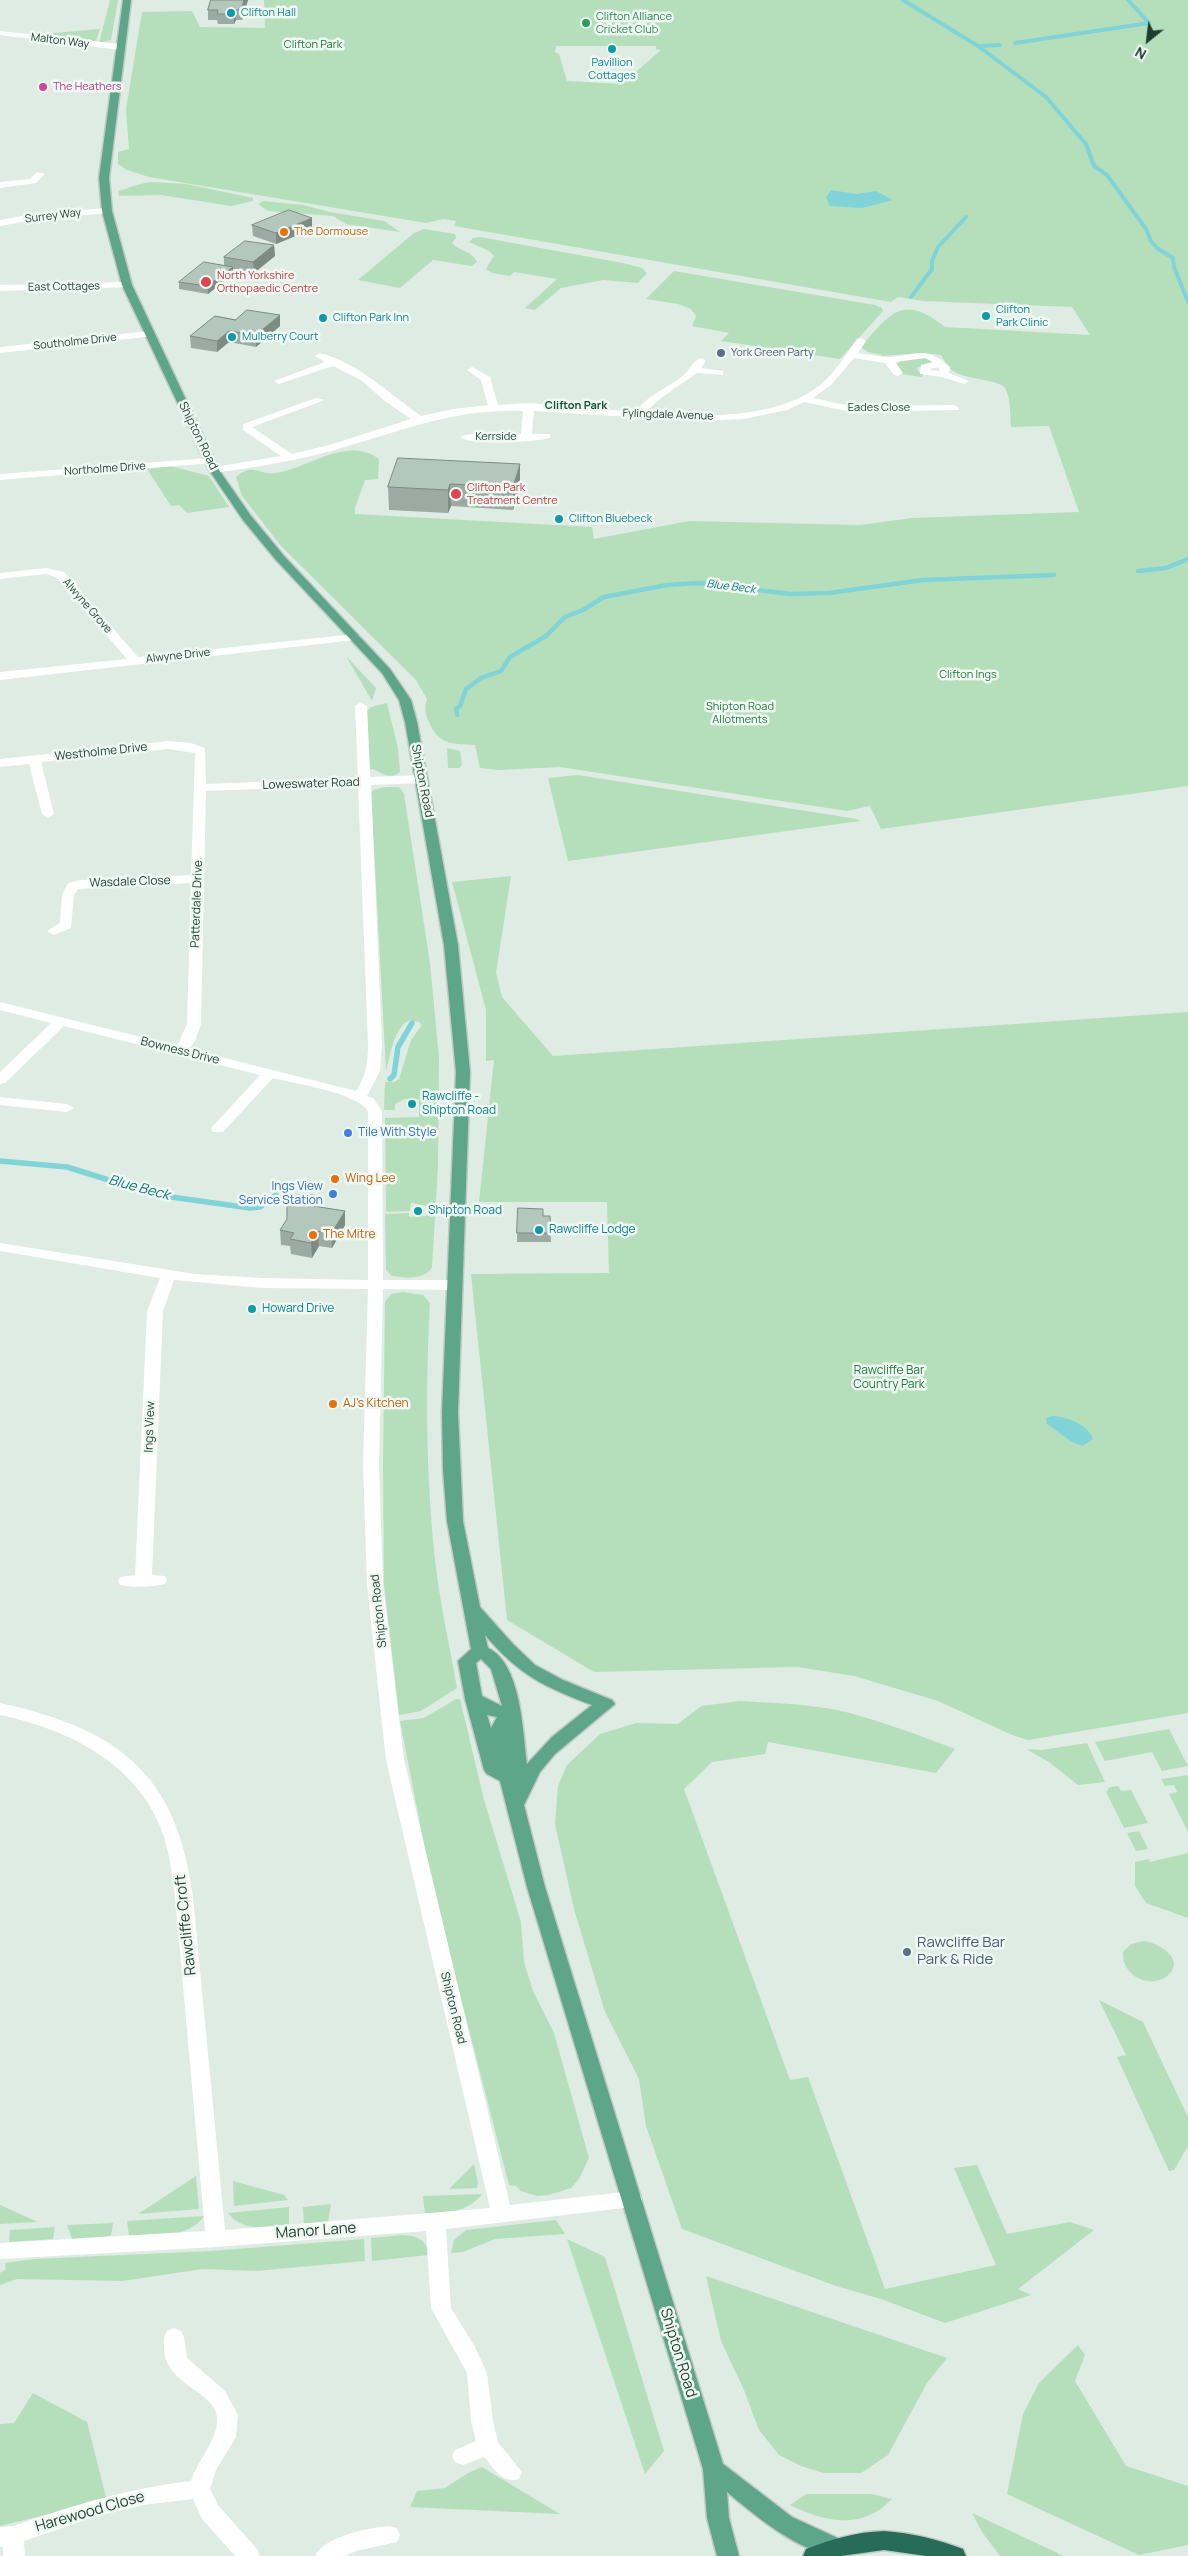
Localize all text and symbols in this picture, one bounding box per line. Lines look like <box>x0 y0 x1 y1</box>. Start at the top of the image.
place label: Clifton Hall <box>241 6 296 20</box>
marker: Clifton Hall <box>225 7 237 19</box>
place label: Clifton Alliance Cricket Club <box>596 10 672 36</box>
north arrow <box>1123 15 1173 65</box>
marker: Clifton Alliance Cricket Club <box>580 17 592 29</box>
street label: Malton Way <box>30 31 90 51</box>
park label: Clifton Park <box>284 38 342 52</box>
marker: Pavillion Cottages <box>606 43 618 55</box>
text: N <box>1131 43 1149 64</box>
place label: Pavillion Cottages <box>588 56 636 82</box>
place label: The Heathers <box>53 80 122 94</box>
marker: The Heathers <box>37 81 49 93</box>
street label: Surrey Way <box>24 206 82 226</box>
place label: The Dormouse <box>294 225 368 239</box>
marker: The Dormouse <box>278 226 290 238</box>
place label: North Yorkshire Orthopaedic Centre <box>217 269 318 295</box>
marker: North Yorkshire Orthopaedic Centre <box>199 275 213 289</box>
street label: East Cottages <box>28 280 100 294</box>
place label: Clifton Park Clinic <box>996 303 1048 329</box>
marker: Clifton Park Clinic <box>980 310 992 322</box>
place label: Clifton Park Inn <box>333 311 409 325</box>
marker: Clifton Park Inn <box>317 312 329 324</box>
place label: Mulberry Court <box>242 330 318 344</box>
street label: Southolme Drive <box>33 331 117 353</box>
marker: Mulberry Court <box>226 331 238 343</box>
place label: York Green Party <box>731 346 814 360</box>
marker: York Green Party <box>715 347 727 359</box>
district label: Clifton Park <box>545 399 607 413</box>
street label: Shipton Road <box>175 400 221 472</box>
street label: Eades Close <box>848 401 910 415</box>
street label: Fylingdale Avenue <box>622 407 714 423</box>
street label: Kerrside <box>475 430 517 444</box>
street label: Northolme Drive <box>64 460 146 478</box>
place label: Clifton Park Treatment Centre <box>467 481 558 507</box>
marker: Clifton Park Treatment Centre <box>449 487 463 501</box>
place label: Clifton Bluebeck <box>569 512 652 526</box>
marker: Clifton Bluebeck <box>553 513 565 525</box>
street label: Alwyne Grove <box>60 576 114 636</box>
water label: Blue Beck <box>706 577 756 597</box>
street label: Alwyne Drive <box>145 646 211 666</box>
park label: Clifton Ings <box>939 668 997 682</box>
park label: Shipton Road Allotments <box>706 700 774 726</box>
street label: Westholme Drive <box>54 740 148 764</box>
street label: Shipton Road <box>408 743 436 819</box>
street label: Loweswater Road <box>262 775 360 793</box>
street label: Patterdale Drive <box>188 860 206 948</box>
street label: Wasdale Close <box>89 873 171 891</box>
street label: Bowness Drive <box>139 1034 221 1068</box>
place label: Rawcliffe - Shipton Road <box>422 1090 496 1118</box>
marker: Rawcliffe - Shipton Road <box>406 1098 418 1110</box>
place label: Tile With Style <box>358 1126 436 1140</box>
marker: Tile With Style <box>342 1127 354 1139</box>
water label: Blue Beck <box>107 1172 171 1204</box>
place label: Wing Lee <box>345 1172 396 1186</box>
marker: Wing Lee <box>329 1173 341 1185</box>
place label: Ings View Service Station <box>239 1180 323 1208</box>
marker: Ings View Service Station <box>327 1188 339 1200</box>
place label: Shipton Road <box>428 1204 502 1218</box>
marker: Shipton Road <box>412 1205 424 1217</box>
place label: Rawcliffe Lodge <box>549 1223 636 1237</box>
marker: Rawcliffe Lodge <box>533 1224 545 1236</box>
place label: The Mitre <box>323 1228 376 1242</box>
marker: The Mitre <box>307 1229 319 1241</box>
place label: Howard Drive <box>262 1302 334 1316</box>
marker: Howard Drive <box>246 1303 258 1315</box>
park label: Rawcliffe Bar Country Park <box>853 1364 925 1392</box>
place label: AJ's Kitchen <box>343 1397 409 1411</box>
marker: AJ's Kitchen <box>327 1398 339 1410</box>
street label: Ings View <box>142 1401 158 1453</box>
street label: Shipton Road <box>368 1573 390 1649</box>
street label: Rawcliffe Croft <box>172 1874 200 1976</box>
place label: Rawcliffe Bar Park & Ride <box>917 1934 1005 1969</box>
marker: Rawcliffe Bar Park & Ride <box>901 1946 913 1958</box>
street label: Shipton Road <box>437 1970 469 2046</box>
street label: Manor Lane <box>275 2219 357 2243</box>
street label: Shipton Road <box>656 2306 700 2400</box>
street label: Harewood Close <box>33 2488 147 2536</box>

